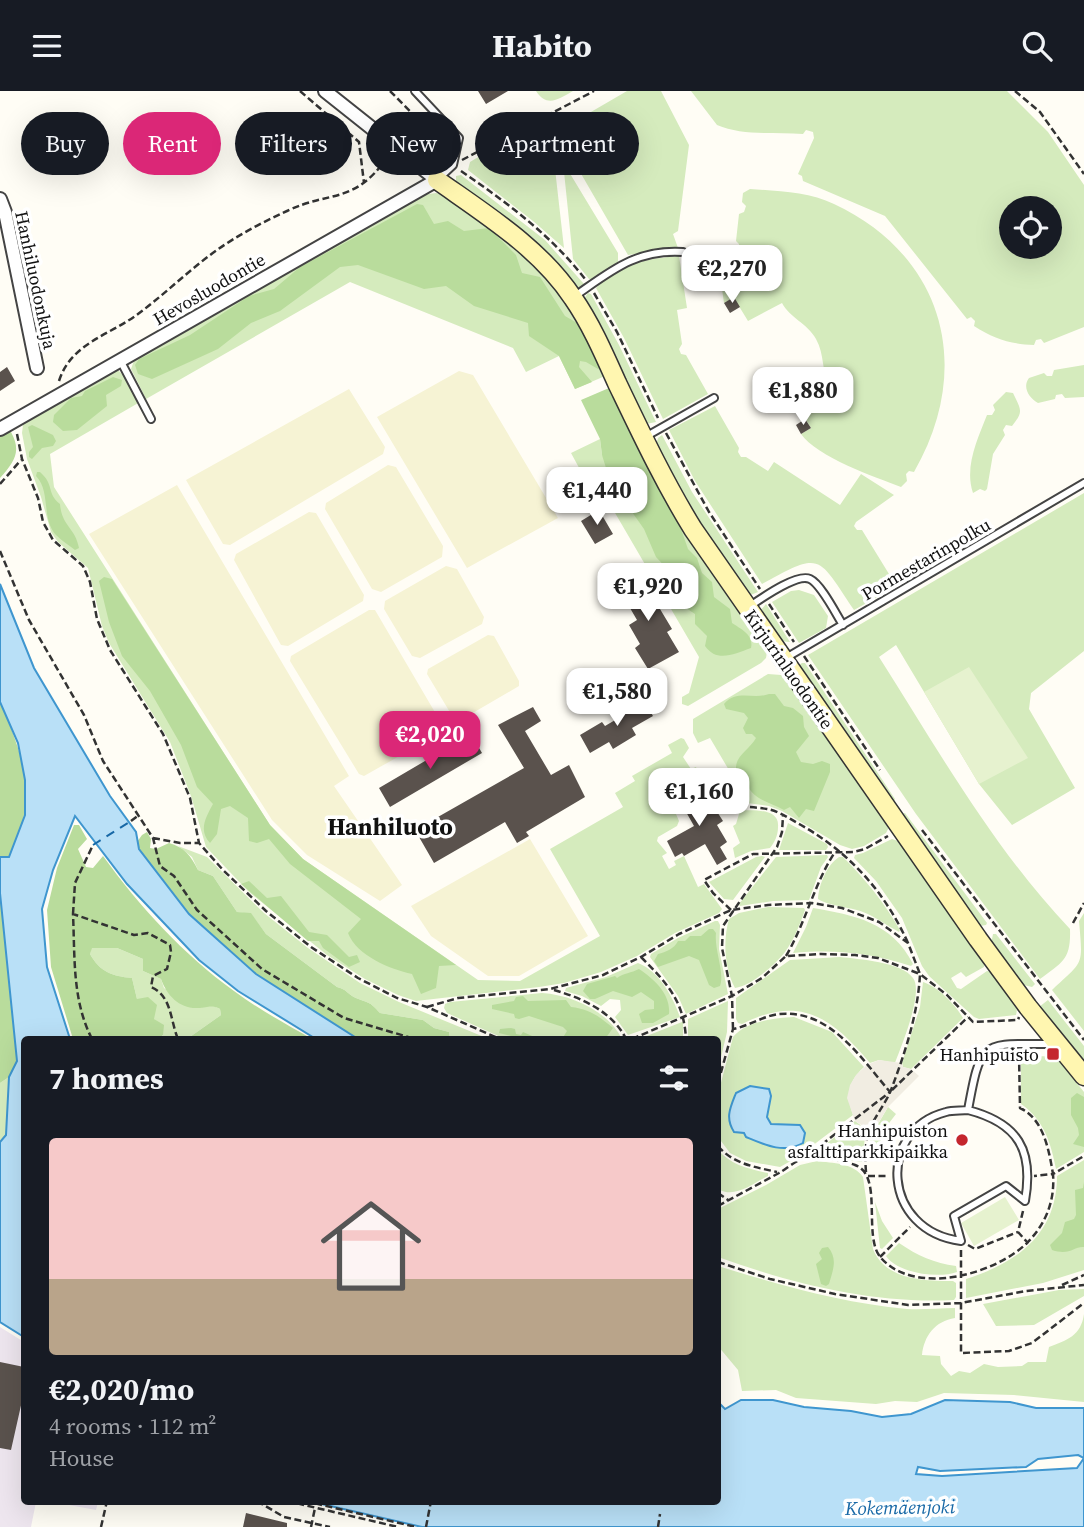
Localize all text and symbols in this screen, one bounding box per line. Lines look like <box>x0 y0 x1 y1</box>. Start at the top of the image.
text: Habito <box>492 24 592 68</box>
icon: menu <box>28 27 66 65</box>
icon: search <box>1018 27 1056 65</box>
chip: Buy <box>21 112 109 175</box>
chip: Rent <box>123 112 221 175</box>
chip: Filters <box>235 112 352 175</box>
chip: New <box>366 112 461 175</box>
chip: Apartment <box>475 112 639 175</box>
map controls <box>999 196 1062 259</box>
button: locate <box>999 196 1062 259</box>
street label: Hanhiluodonkuja <box>9 209 63 352</box>
pin: €2,270 <box>675 245 789 305</box>
street label: Hevosluodontie <box>148 247 270 331</box>
text: €2,270 <box>697 252 767 284</box>
pin: €1,880 <box>746 367 860 427</box>
text: €1,880 <box>768 374 838 406</box>
pin: €1,440 <box>540 467 654 527</box>
text: €1,440 <box>562 474 632 506</box>
street label: Pormestarinpolku <box>857 512 995 606</box>
pin: €1,920 <box>591 563 705 623</box>
text: €1,920 <box>613 570 683 602</box>
street label: Kirjurinluodontie <box>738 604 840 734</box>
pin: €1,580 <box>560 669 674 728</box>
text: €1,580 <box>582 675 652 707</box>
pin: €2,020 <box>373 711 487 771</box>
text: €2,020 <box>395 718 465 750</box>
pin: €1,160 <box>642 769 756 828</box>
text: €1,160 <box>664 775 734 807</box>
district label: Hanhiluoto <box>327 810 453 843</box>
place label: Hanhipuisto <box>939 1042 1039 1067</box>
marker: Hanhipuisto <box>1045 1046 1061 1062</box>
text: 7 homes <box>49 1058 164 1099</box>
icon: filters <box>655 1059 693 1097</box>
place label: Hanhipuiston asfalttiparkkipaikka <box>787 1118 949 1164</box>
marker: Hanhipuiston asfalttiparkkipaikka <box>954 1132 970 1148</box>
icon: home <box>308 1183 434 1309</box>
text: €2,020/mo <box>49 1369 194 1410</box>
text: 4 rooms · 112 m² <box>49 1410 216 1442</box>
text: House <box>49 1442 114 1474</box>
water label: Kokemäenjoki <box>844 1493 956 1521</box>

